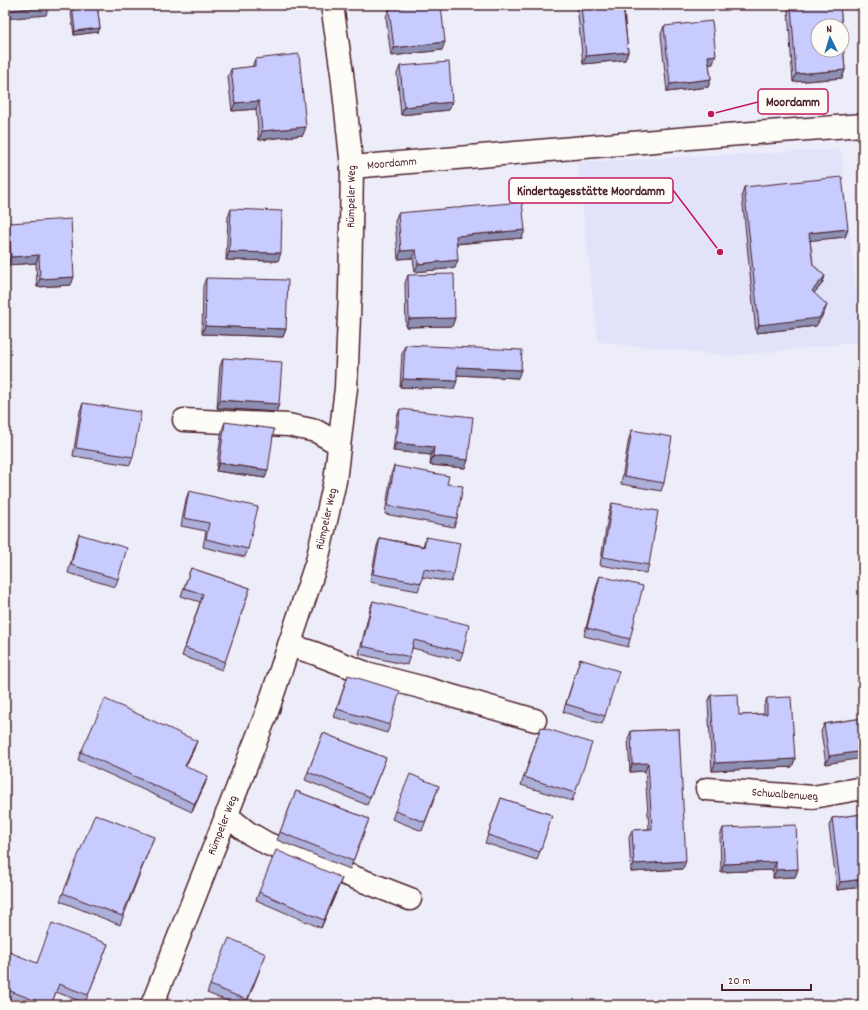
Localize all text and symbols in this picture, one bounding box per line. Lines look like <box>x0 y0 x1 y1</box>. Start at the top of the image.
north arrow <box>810 18 850 58</box>
text: N <box>826 22 833 38</box>
callout: Moordamm <box>758 89 828 114</box>
text: Moordamm <box>766 94 820 113</box>
street label: Moordamm <box>366 153 417 174</box>
street label: Rümpeler Weg <box>343 165 361 228</box>
callout: Kindertagesstätte Moordamm <box>509 178 673 203</box>
text: Kindertagesstätte Moordamm <box>517 183 665 202</box>
street label: Rümpeler Weg <box>311 486 342 551</box>
street label: Schwalbenweg <box>751 784 819 805</box>
street label: Rümpeler Weg <box>203 793 242 858</box>
scale bar <box>722 966 811 992</box>
text: 20 m <box>728 973 751 990</box>

